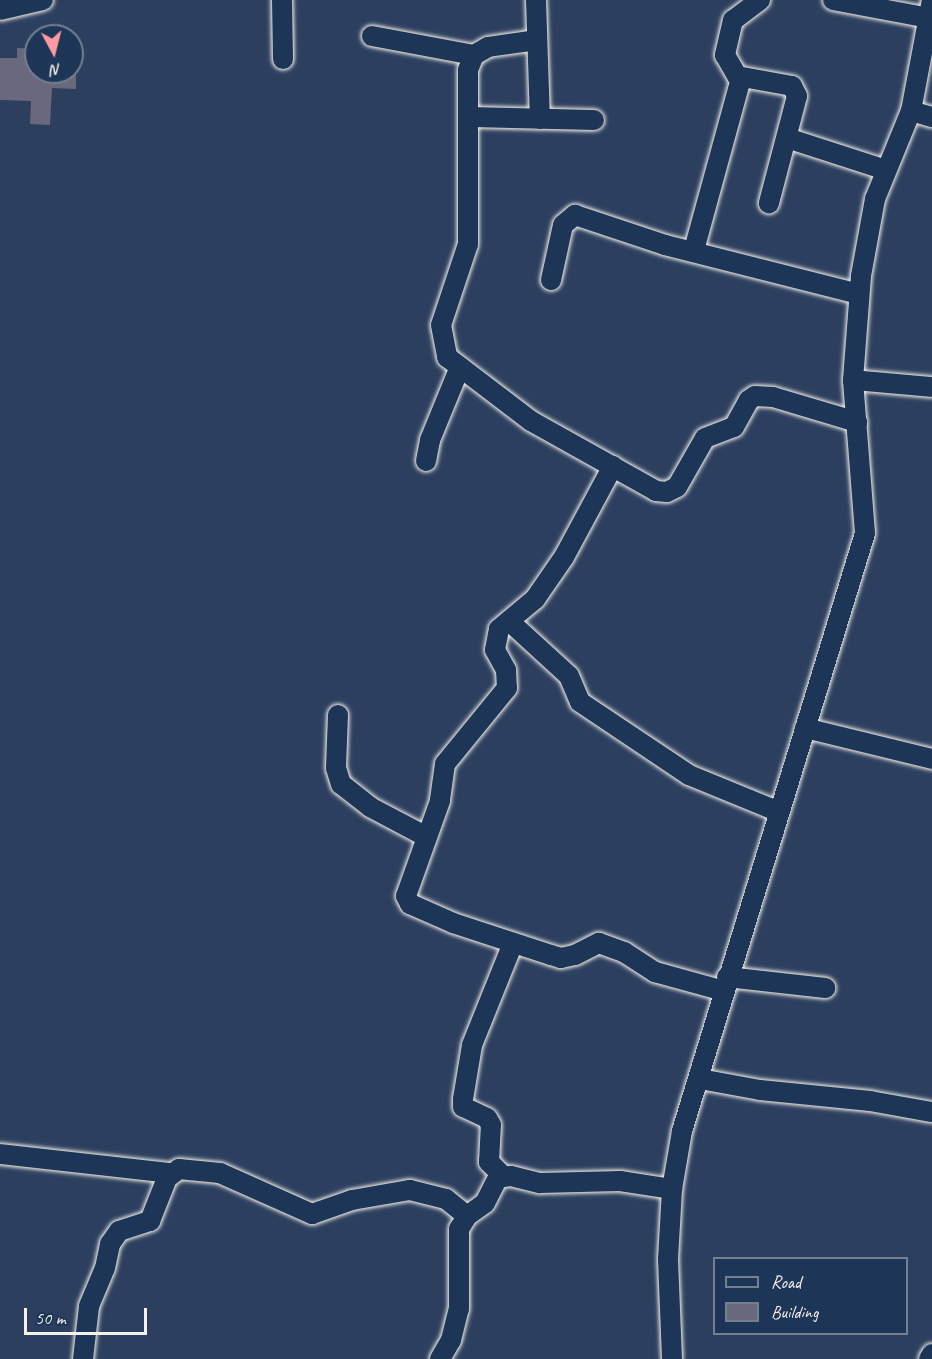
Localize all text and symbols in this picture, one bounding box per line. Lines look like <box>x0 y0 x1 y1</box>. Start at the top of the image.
north arrow <box>24 24 84 84</box>
text: N <box>50 59 62 80</box>
legend <box>713 1257 908 1335</box>
text: Road <box>771 1271 801 1293</box>
scale bar <box>27 1296 150 1334</box>
text: Building <box>771 1301 818 1323</box>
text: 50 m <box>35 1307 66 1329</box>

